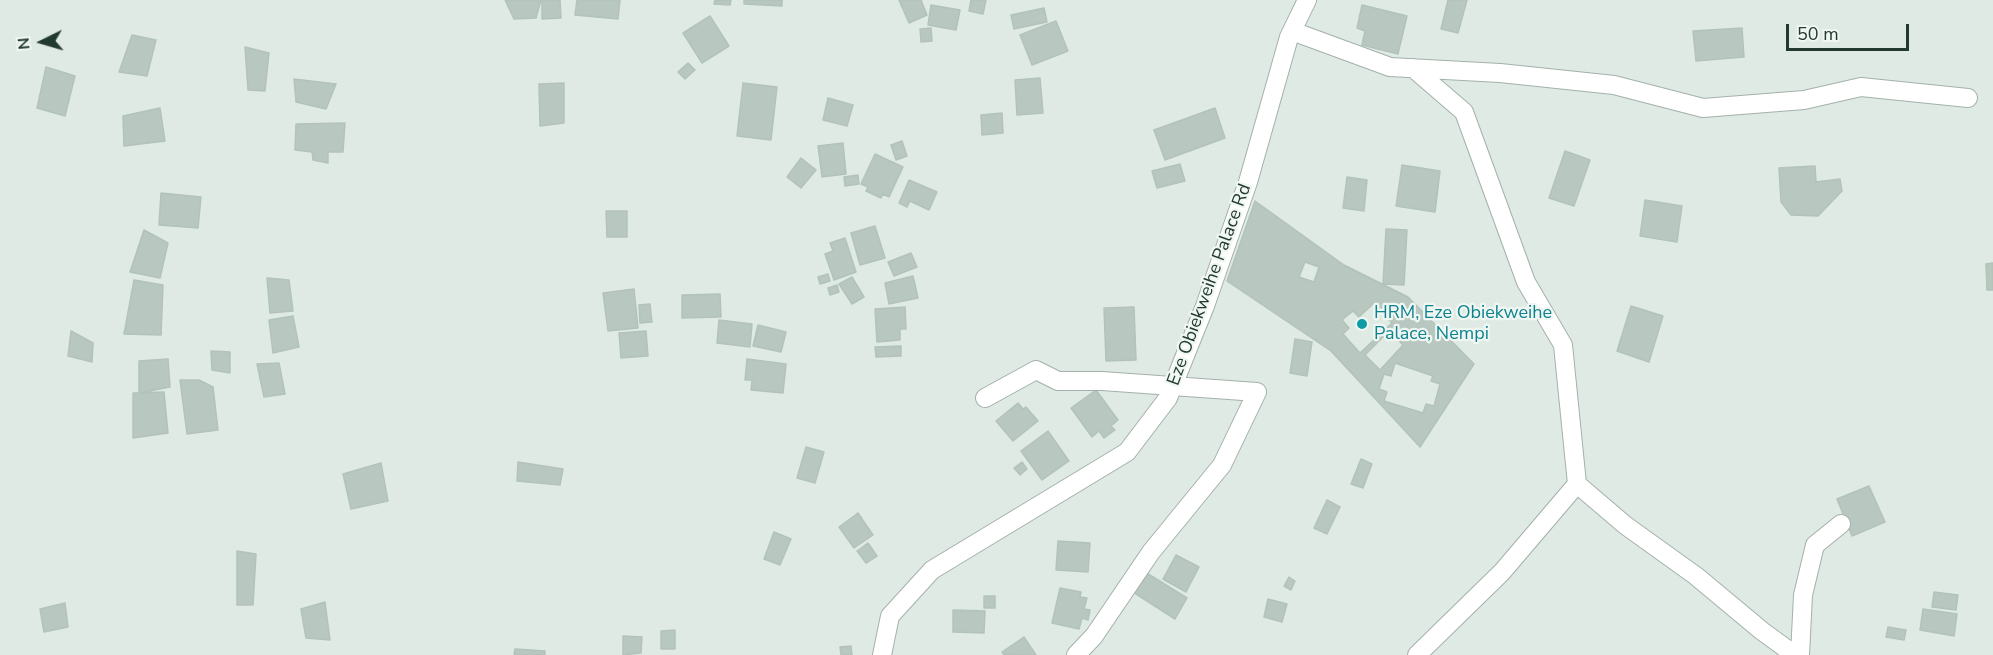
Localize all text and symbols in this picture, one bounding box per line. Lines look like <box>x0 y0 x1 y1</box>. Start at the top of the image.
north arrow <box>12 12 72 72</box>
scale bar <box>1789 12 1912 50</box>
text: 50 m <box>1797 22 1839 46</box>
text: N <box>13 37 36 50</box>
street label: Eze Obiekweihe Palace Rd <box>1163 181 1257 389</box>
place label: HRM, Eze Obiekweihe Palace, Nempi <box>1374 303 1552 346</box>
marker: HRM, Eze Obiekweihe Palace, Nempi <box>1355 317 1369 331</box>

